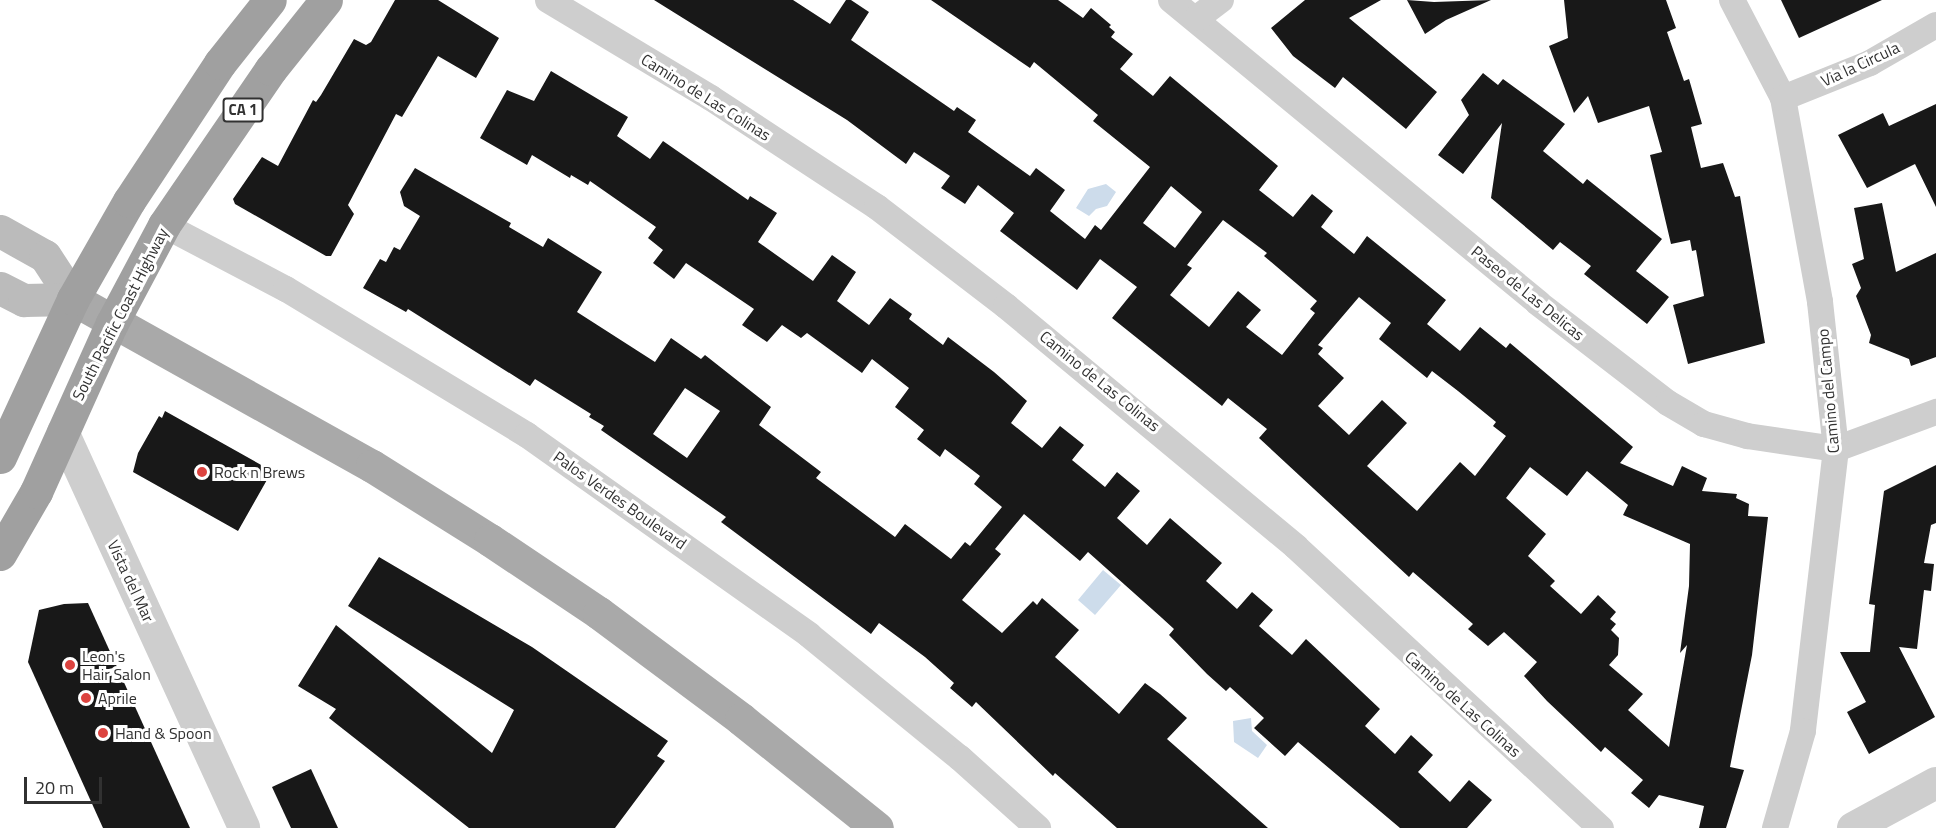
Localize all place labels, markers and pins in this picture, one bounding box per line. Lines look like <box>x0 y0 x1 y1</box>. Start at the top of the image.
place label: Rock n Brews <box>214 462 305 482</box>
marker: Rock n Brews <box>195 465 209 479</box>
place label: Leon's Hair Salon <box>82 646 151 684</box>
marker: Leon's Hair Salon <box>63 658 77 672</box>
place label: Aprile <box>98 688 137 708</box>
marker: Aprile <box>79 691 93 705</box>
place label: Hand & Spoon <box>115 723 212 743</box>
marker: Hand & Spoon <box>96 726 110 740</box>

